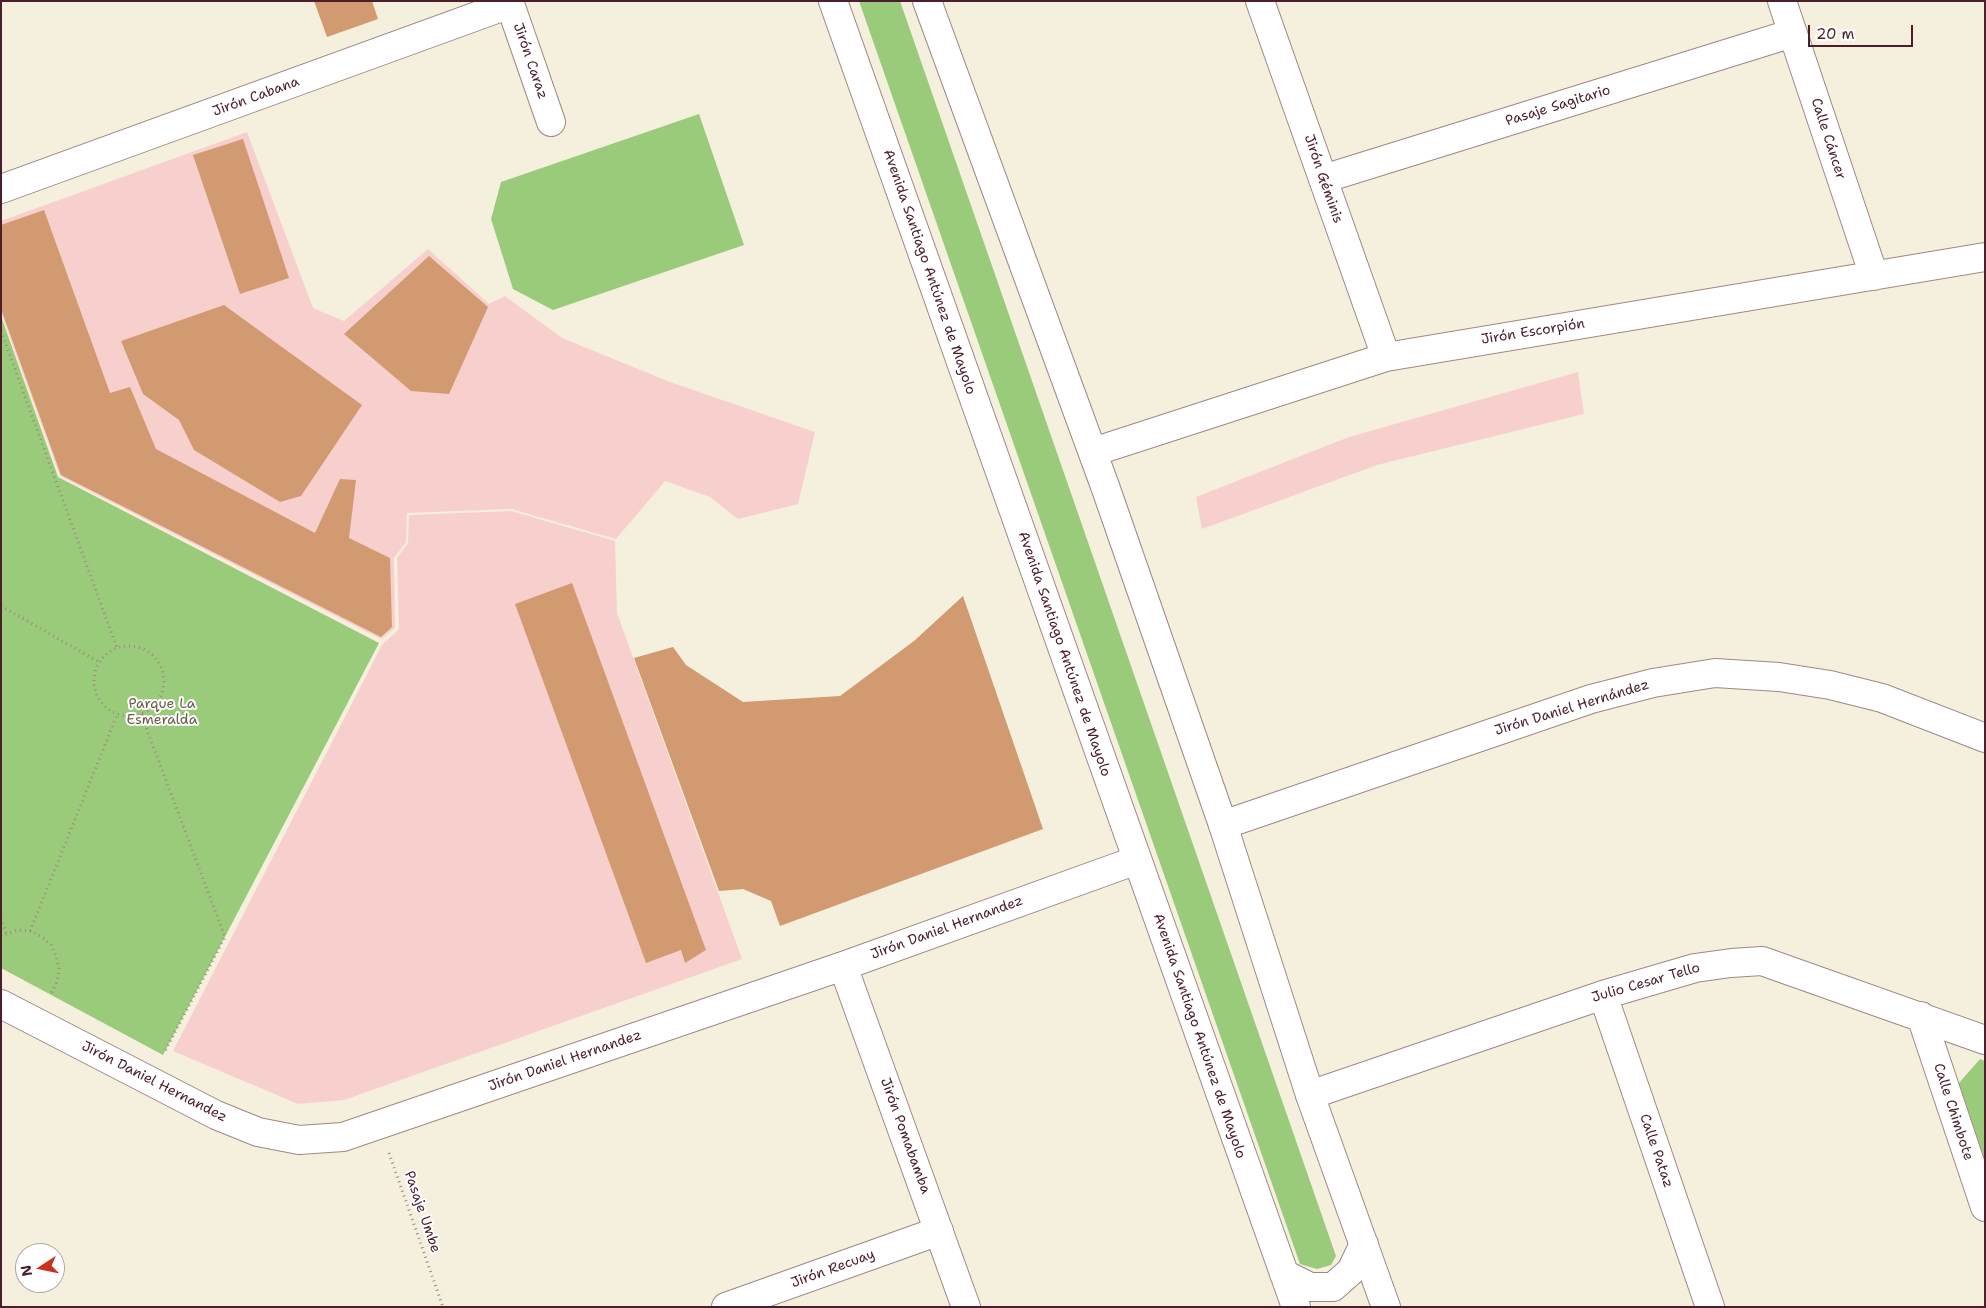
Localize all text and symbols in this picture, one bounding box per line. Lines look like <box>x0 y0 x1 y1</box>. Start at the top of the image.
scale bar <box>1811 15 1916 47</box>
street label: Jirón Caraz <box>509 21 551 101</box>
text: 20 m <box>1816 24 1855 44</box>
street label: Jirón Cabana <box>210 74 302 120</box>
street label: Pasaje Sagitario <box>1504 82 1612 130</box>
street label: Calle Cáncer <box>1807 96 1849 182</box>
street label: Jirón Géminis <box>1300 132 1346 226</box>
street label: Avenida Santiago Antúnez de Mayolo <box>879 147 979 397</box>
street label: Jirón Escorpión <box>1480 316 1586 348</box>
street label: Avenida Santiago Antúnez de Mayolo <box>1014 529 1114 779</box>
street label: Jirón Daniel Hernández <box>1493 676 1651 740</box>
park label: Parque La Esmeralda <box>127 696 197 729</box>
street label: Jirón Daniel Hernandez <box>869 893 1025 963</box>
street label: Avenida Santiago Antúnez de Mayolo <box>1149 911 1249 1161</box>
street label: Julio Cesar Tello <box>1590 960 1702 1006</box>
street label: Jirón Daniel Hernandez <box>486 1027 644 1095</box>
street label: Jirón Daniel Hernandez <box>79 1038 229 1126</box>
street label: Calle Chimbote <box>1929 1061 1977 1163</box>
street label: Jirón Pomabamba <box>876 1076 934 1196</box>
street label: Calle Pataz <box>1636 1112 1676 1190</box>
street label: Pasaje Umbe <box>400 1169 444 1255</box>
north arrow <box>15 1243 65 1293</box>
street label: Jirón Recuay <box>789 1246 877 1292</box>
text: N <box>16 1264 36 1278</box>

